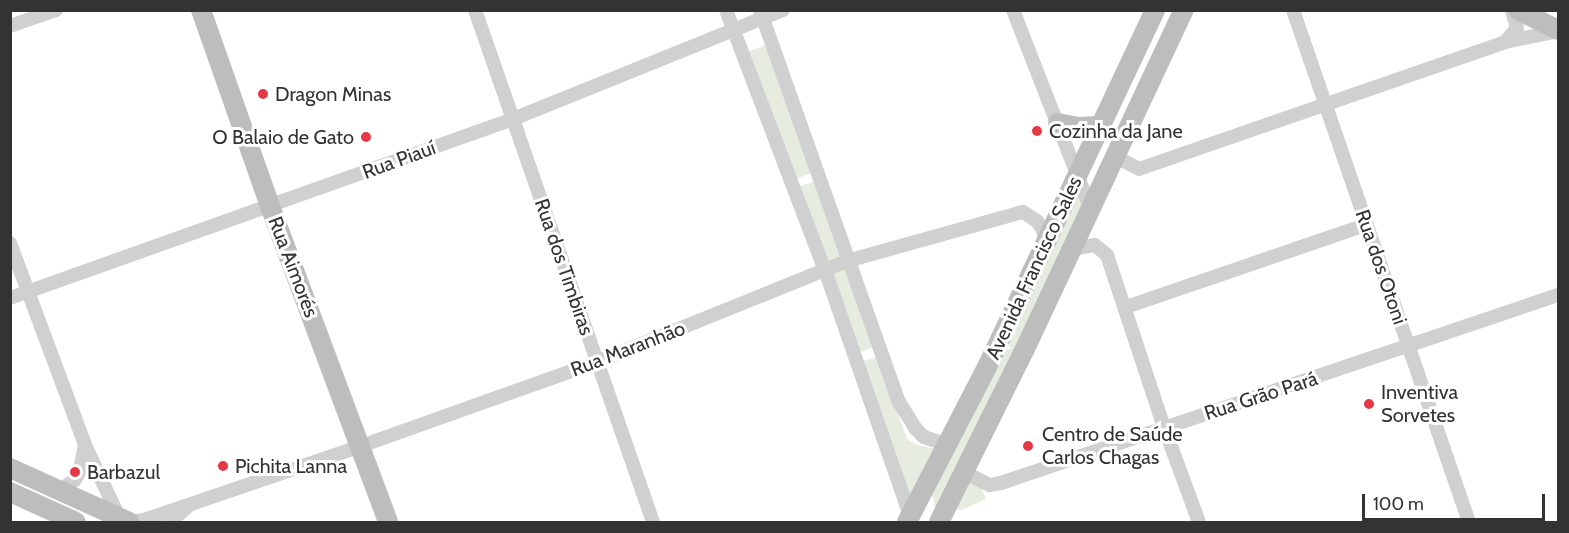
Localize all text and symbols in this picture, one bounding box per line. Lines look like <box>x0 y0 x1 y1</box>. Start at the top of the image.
place label: Dragon Minas <box>275 82 391 106</box>
marker: Dragon Minas <box>256 87 270 101</box>
place label: Cozinha da Jane <box>1049 119 1183 143</box>
marker: Cozinha da Jane <box>1030 124 1044 138</box>
place label: O Balaio de Gato <box>212 125 354 149</box>
marker: O Balaio de Gato <box>359 130 373 144</box>
street label: Rua Piauí <box>359 136 439 184</box>
street label: Avenida Francisco Sales <box>981 173 1087 363</box>
street label: Rua dos Timbiras <box>529 196 599 338</box>
street label: Rua dos Otoni <box>1350 206 1412 328</box>
street label: Rua Aimorés <box>263 213 323 321</box>
street label: Rua Maranhão <box>567 316 689 382</box>
street label: Rua Grão Pará <box>1201 366 1321 426</box>
place label: Inventiva Sorvetes <box>1381 380 1458 427</box>
marker: Inventiva Sorvetes <box>1362 397 1376 411</box>
place label: Centro de Saúde Carlos Chagas <box>1042 422 1183 469</box>
marker: Centro de Saúde Carlos Chagas <box>1019 437 1037 455</box>
place label: Pichita Lanna <box>235 454 347 478</box>
marker: Pichita Lanna <box>216 459 230 473</box>
place label: Barbazul <box>87 460 160 484</box>
marker: Barbazul <box>68 465 82 479</box>
scale bar <box>1365 482 1548 520</box>
text: 100 m <box>1373 493 1424 515</box>

